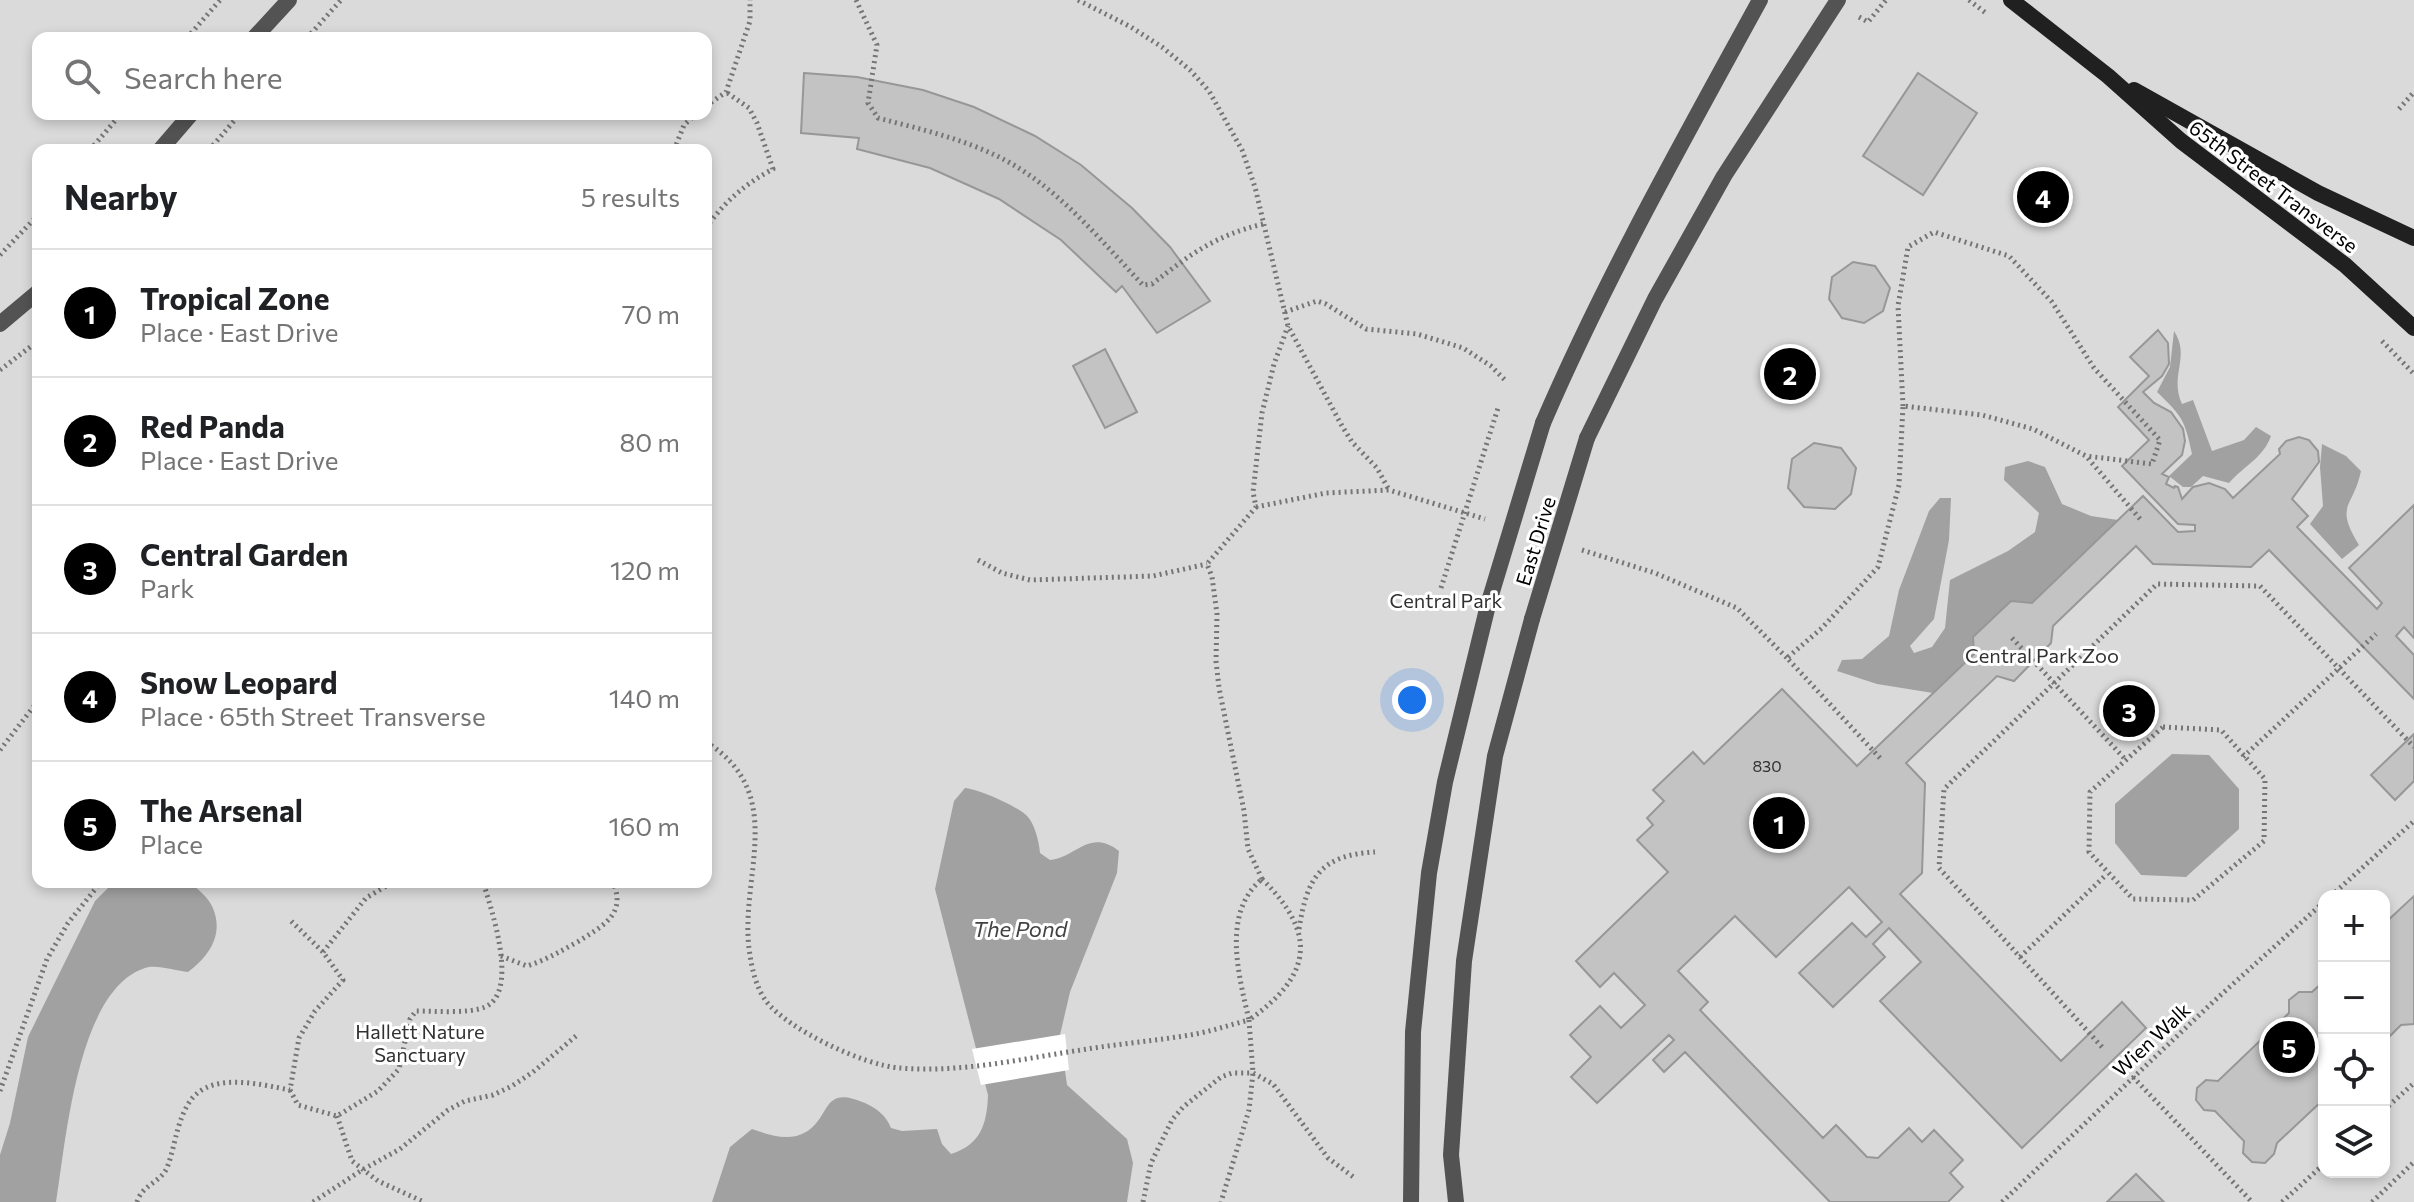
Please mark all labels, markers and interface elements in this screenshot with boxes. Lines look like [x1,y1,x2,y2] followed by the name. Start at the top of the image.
[32,32,712,120] search box
[60,54,104,98] icon: search
[124,58,283,95] text: Search here
[2185,115,2363,257] street label: 65th Street Transverse
[2017,167,2069,227] pin: 4
[64,175,178,217] text: Nearby
[581,181,680,212] text: 5 results
[140,279,329,316] text: Tropical Zone
[84,298,96,329] text: 1
[622,298,680,329] text: 70 m
[140,316,338,347] text: Place · East Drive
[1764,344,1816,404] pin: 2
[140,407,285,444] text: Red Panda
[83,426,97,457] text: 2
[620,426,680,457] text: 80 m
[140,444,338,475] text: Place · East Drive
[1510,494,1560,588] street label: East Drive
[140,535,348,572] text: Central Garden
[82,554,98,585] text: 3
[610,554,680,585] text: 120 m
[140,572,194,603] text: Park
[1390,588,1503,612] park label: Central Park
[1965,643,2119,667] park label: Central Park Zoo
[140,663,338,700] text: Snow Leopard
[1392,680,1432,720] your location
[2103,681,2155,741] pin: 3
[82,682,98,713] text: 4
[609,682,680,713] text: 140 m
[140,700,486,731] text: Place · 65th Street Transverse
[1752,756,1782,775] house number: 830
[140,791,303,828] text: The Arsenal
[1753,793,1805,853] pin: 1
[82,810,98,841] text: 5
[608,810,680,841] text: 160 m
[140,828,203,859] text: Place
[2318,890,2390,1178] map controls
[2318,890,2390,962] button: +
[973,915,1068,942] water label: The Pond
[2318,962,2390,1034] button: −
[2107,997,2195,1081] street label: Wien Walk
[2263,1017,2315,1077] pin: 5
[355,1019,485,1066] park label: Hallett Nature Sanctuary
[2318,1034,2390,1106] button: locate
[2318,1106,2390,1178] button: layers

